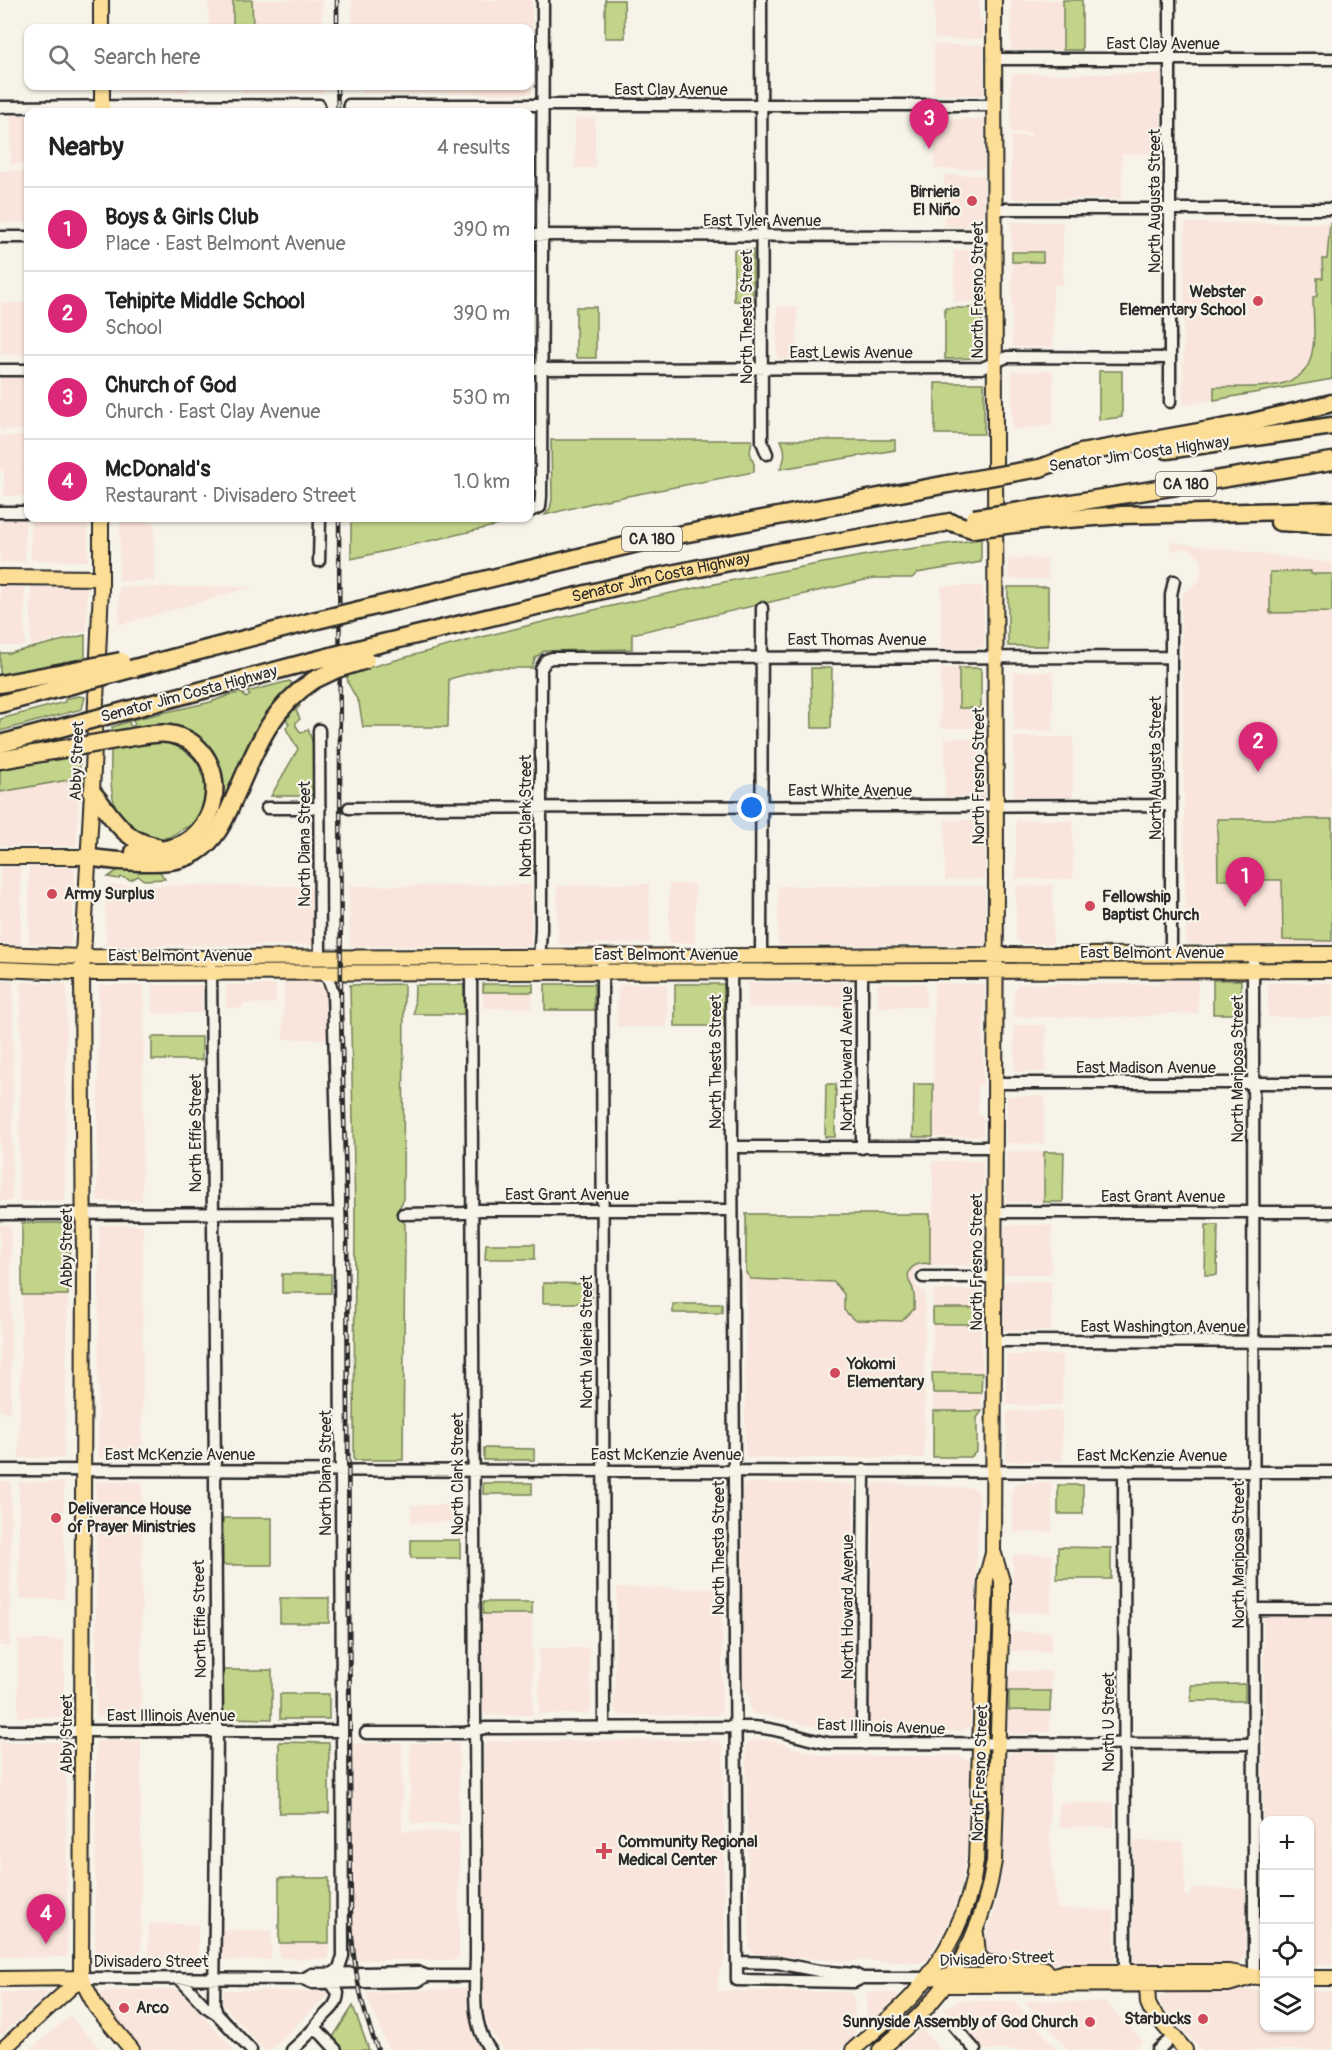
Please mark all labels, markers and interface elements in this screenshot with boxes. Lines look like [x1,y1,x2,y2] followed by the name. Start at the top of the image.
[24,24,534,90] search box
[1106,34,1220,54] street label: East Clay Avenue
[45,41,78,74] icon: search
[93,43,200,71] text: Search here
[614,80,728,100] street label: East Clay Avenue
[910,100,948,149] pin: 3
[1145,128,1165,273] street label: North Augusta Street
[48,131,124,163] text: Nearby
[437,135,510,160] text: 4 results
[910,182,961,220] place label: Birrieria El Niño
[965,194,979,208] marker: Birrieria El Niño
[105,203,259,231] text: Boys & Girls Club
[703,211,821,231] street label: East Tyler Avenue
[64,217,71,242] text: 1
[453,217,510,242] text: 390 m
[968,221,988,359] street label: North Fresno Street
[105,231,346,256] text: Place · East Belmont Avenue
[737,249,757,384] street label: North Thesta Street
[1120,282,1246,320] place label: Webster Elementary School
[105,287,305,315] text: Tehipite Middle School
[1251,294,1265,308] marker: Webster Elementary School
[62,301,73,326] text: 2
[453,301,510,326] text: 390 m
[105,315,162,340] text: School
[789,343,913,363] street label: East Lewis Avenue
[105,371,237,399] text: Church of God
[62,385,73,410] text: 3
[452,385,510,410] text: 530 m
[105,399,320,424] text: Church · East Clay Avenue
[1048,431,1231,477] street label: Senator Jim Costa Highway
[105,455,210,483] text: McDonald's
[62,469,73,494] text: 4
[454,469,510,494] text: 1.0 km
[1156,472,1216,496] road number: CA 180
[105,483,356,508] text: Restaurant · Divisadero Street
[622,527,682,551] road number: CA 180
[570,548,752,607] street label: Senator Jim Costa Highway
[788,630,926,650] street label: East Thomas Avenue
[99,661,279,727] street label: Senator Jim Costa Highway
[1146,695,1166,840] street label: North Augusta Street
[969,707,989,845] street label: North Fresno Street
[66,720,88,801] street label: Abby Street
[1238,722,1278,772] pin: 2
[516,754,536,877] street label: North Clark Street
[295,781,315,907] street label: North Diana Street
[788,781,912,801] street label: East White Avenue
[737,793,766,822] your location
[1226,858,1264,907] pin: 1
[64,884,155,904] place label: Army Surplus
[45,887,59,901] marker: Army Surplus
[1102,887,1200,925] place label: Fellowship Baptist Church
[1083,899,1097,913] marker: Fellowship Baptist Church
[1080,943,1224,963] street label: East Belmont Avenue
[594,945,738,965] street label: East Belmont Avenue
[108,946,252,966] street label: East Belmont Avenue
[837,986,857,1132] street label: North Howard Avenue
[706,994,726,1129] street label: North Thesta Street
[1228,995,1248,1143] street label: North Mariposa Street
[1076,1058,1216,1078] street label: East Madison Avenue
[186,1073,206,1192] street label: North Effie Street
[505,1185,629,1205] street label: East Grant Avenue
[1101,1187,1225,1207] street label: East Grant Avenue
[967,1193,987,1331] street label: North Fresno Street
[57,1208,77,1288] street label: Abby Street
[577,1274,597,1409] street label: North Valeria Street
[1080,1317,1246,1337] street label: East Washington Avenue
[846,1354,924,1392] place label: Yokomi Elementary
[828,1366,842,1380] marker: Yokomi Elementary
[316,1410,336,1536] street label: North Diana Street
[448,1412,468,1535] street label: North Clark Street
[105,1445,255,1465] street label: East McKenzie Avenue
[591,1445,741,1465] street label: East McKenzie Avenue
[1077,1446,1227,1466] street label: East McKenzie Avenue
[709,1480,729,1615] street label: North Thesta Street
[1229,1481,1249,1629] street label: North Mariposa Street
[67,1499,196,1537] place label: Deliverance House of Prayer Ministries
[49,1511,63,1525] marker: Deliverance House of Prayer Ministries
[838,1534,858,1680] street label: North Howard Avenue
[189,1559,211,1679] street label: North Effie Street
[1099,1671,1119,1772] street label: North U Street
[57,1694,77,1774] street label: Abby Street
[968,1703,992,1842] street label: North Fresno Street
[107,1706,235,1726] street label: East Illinois Avenue
[817,1715,946,1739] street label: East Illinois Avenue
[1260,1816,1314,2032] map controls
[1260,1816,1314,1870] button: +
[618,1832,758,1870] place label: Community Regional Medical Center
[595,1842,613,1860] marker: Community Regional Medical Center
[1260,1870,1314,1924] button: −
[26,1894,66,1944] pin: 4
[1260,1924,1314,1978] button: locate
[939,1947,1055,1971] street label: Divisadero Street
[94,1952,209,1972] street label: Divisadero Street
[1260,1978,1314,2032] button: layers
[136,1998,169,2018] place label: Arco
[117,2001,131,2015] marker: Arco
[1124,2009,1192,2029] place label: Starbucks
[842,2012,1078,2032] place label: Sunnyside Assembly of God Church
[1196,2012,1210,2026] marker: Starbucks
[1083,2015,1097,2029] marker: Sunnyside Assembly of God Church

